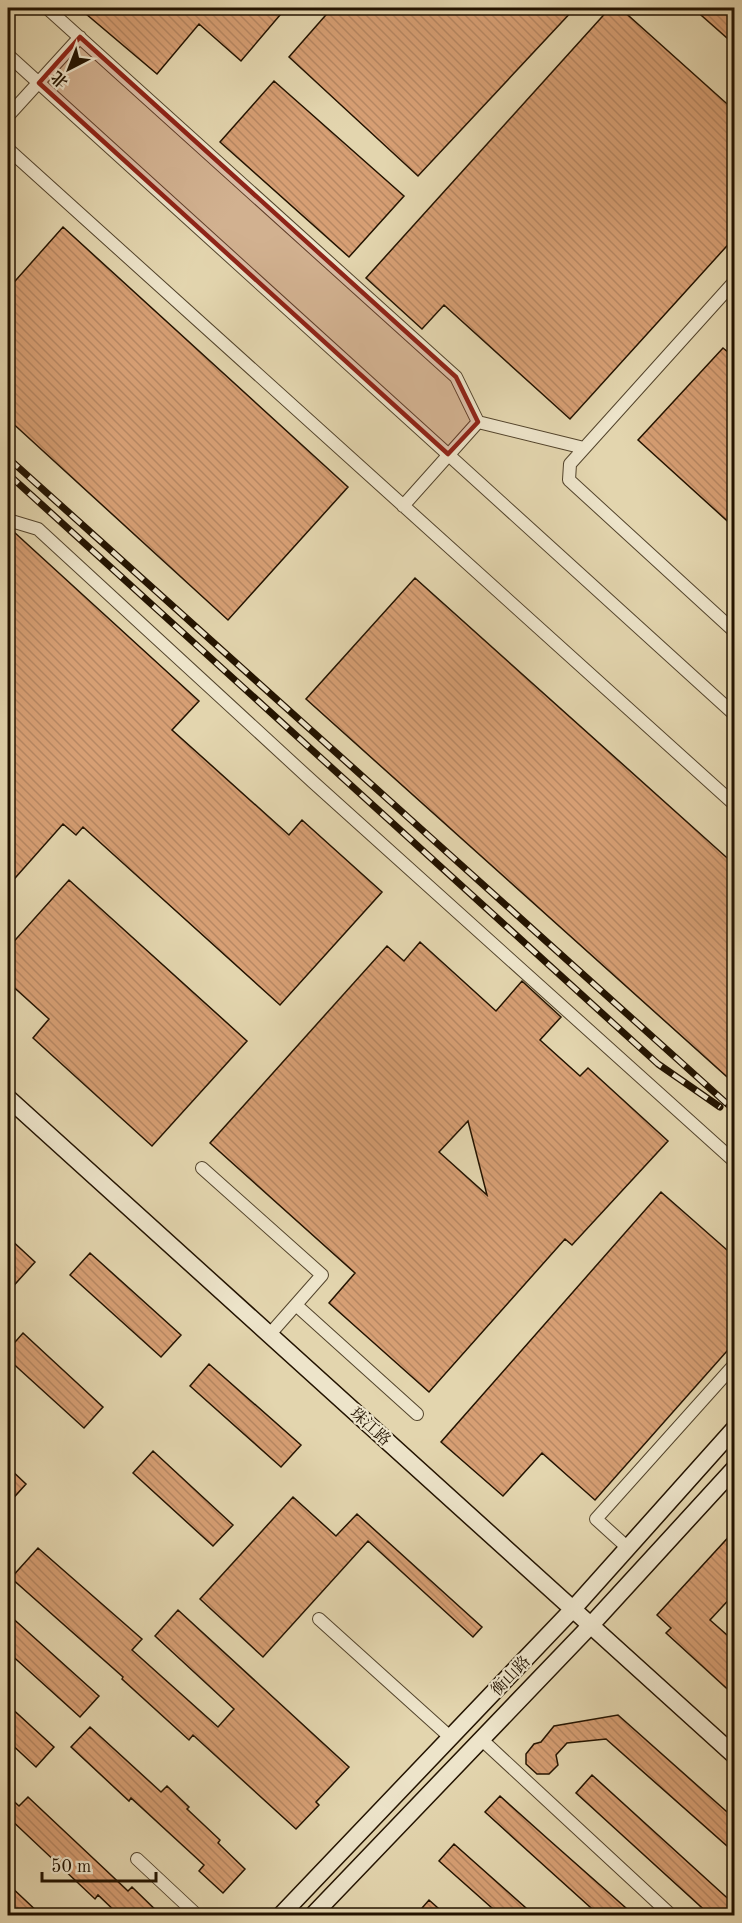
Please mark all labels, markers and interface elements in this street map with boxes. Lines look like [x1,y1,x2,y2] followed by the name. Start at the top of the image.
[39,39,99,99] north arrow
[48,67,72,91] text: 北
[346,1404,394,1449] street label: 珠江路
[488,1652,534,1699] street label: 衡山路
[42,1845,156,1883] scale bar
[51,1858,91,1876] text: 50 m

